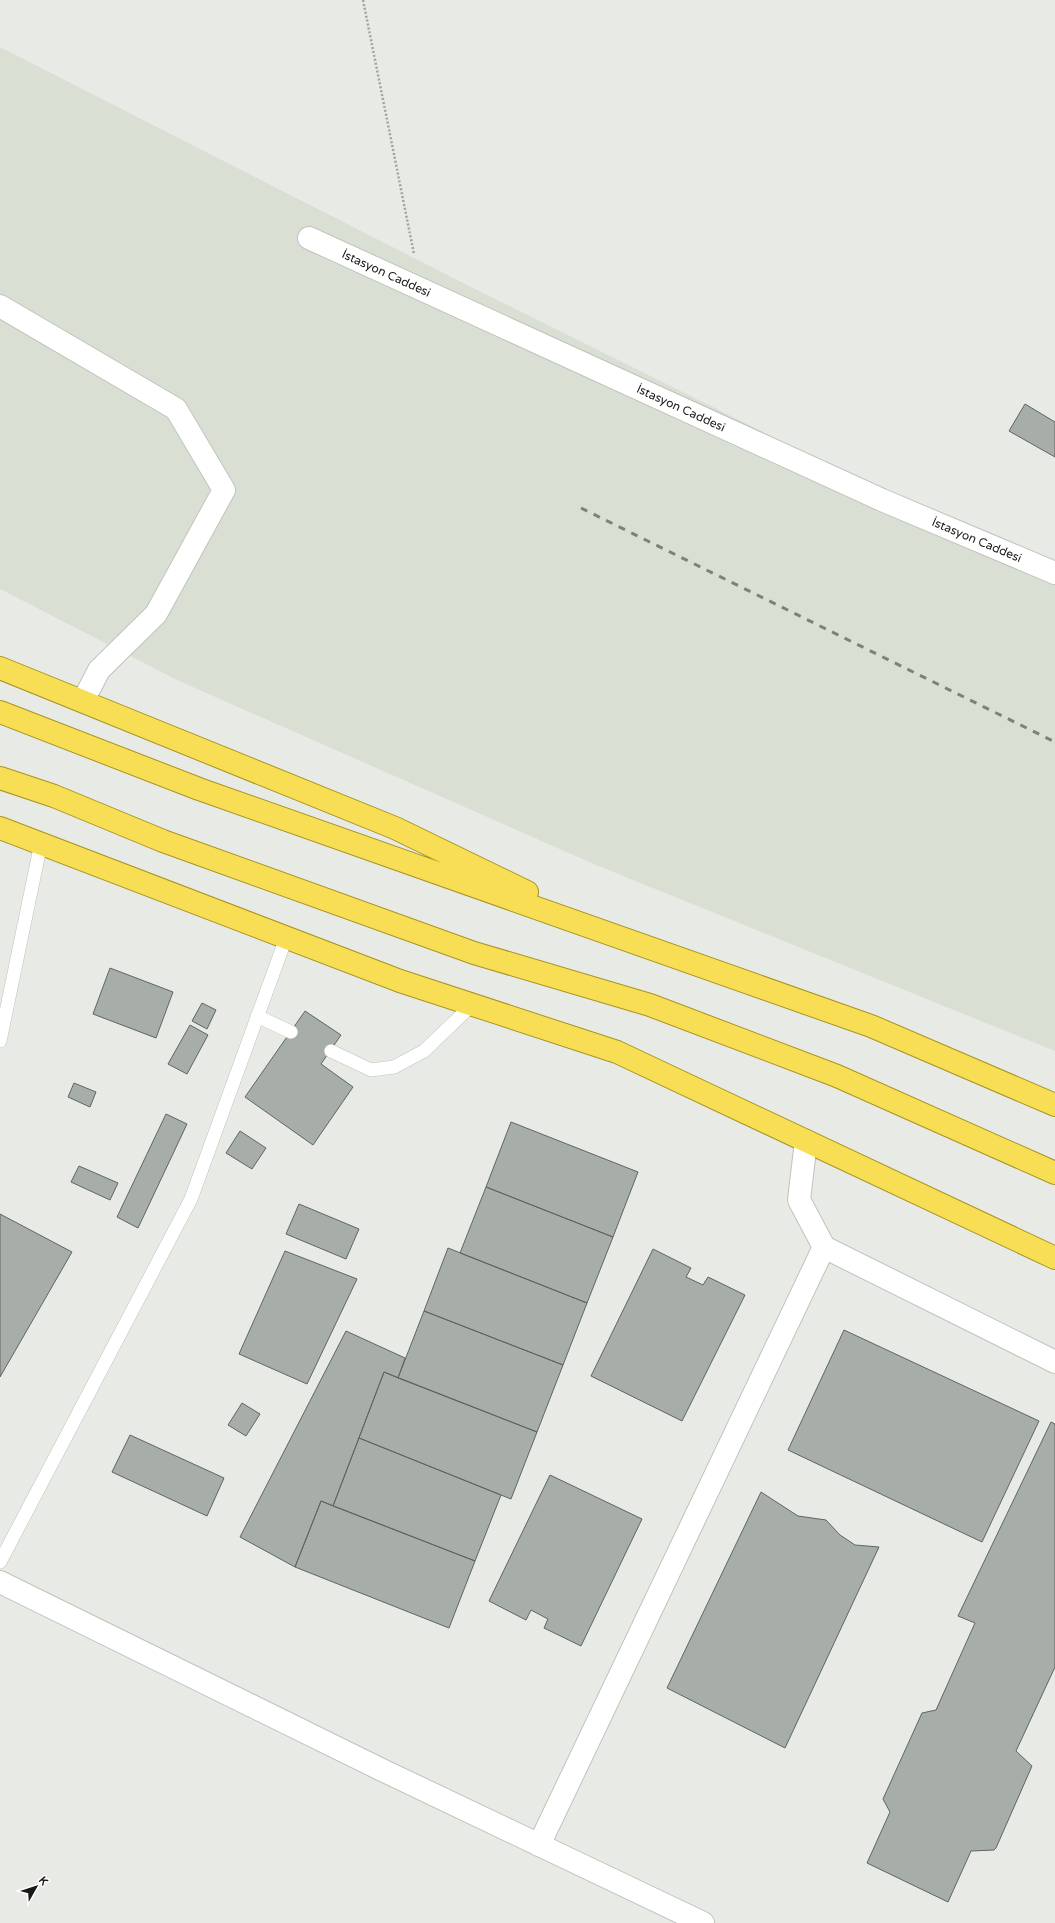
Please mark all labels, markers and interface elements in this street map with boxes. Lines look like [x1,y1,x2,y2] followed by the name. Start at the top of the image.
[340,247,433,300] street label: İstasyon Caddesi
[634,382,728,434] street label: İstasyon Caddesi
[930,515,1024,565] street label: İstasyon Caddesi
[16,1867,56,1907] north arrow
[36,1874,51,1888] text: K

